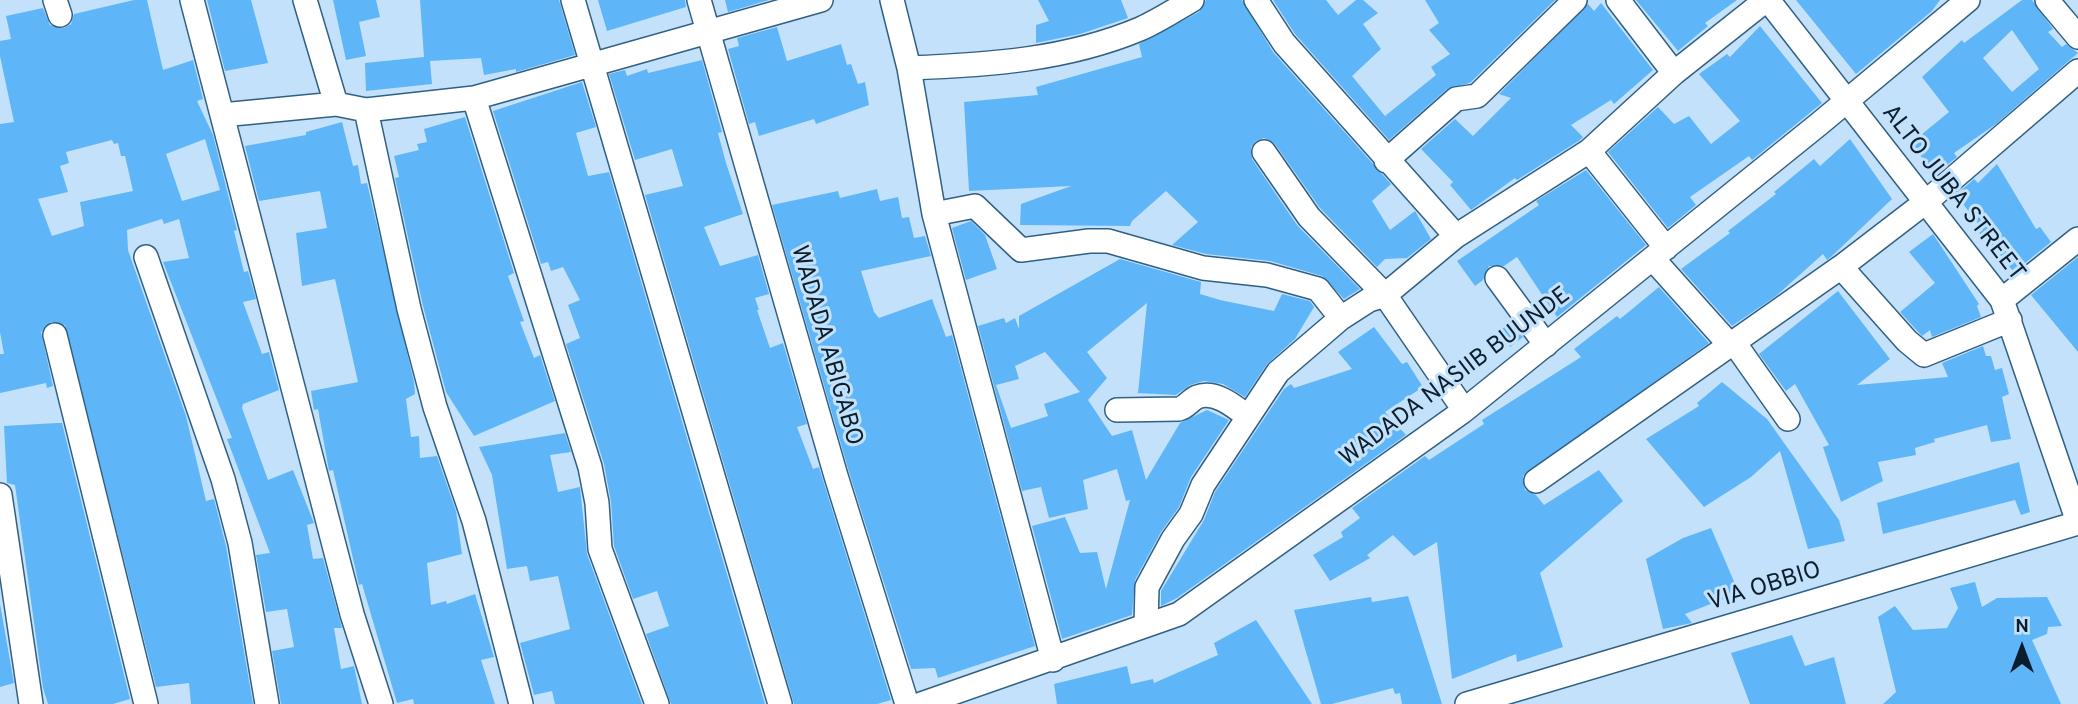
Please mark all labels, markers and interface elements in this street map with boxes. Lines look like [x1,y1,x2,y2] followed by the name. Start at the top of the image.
[1874,100,2030,288] street label: ALTO JUBA STREET
[783,243,867,449] street label: WADADA ABIGABO
[1335,282,1577,474] street label: WADADA NASIIB BUUNDE
[1705,557,1825,619] street label: VIA OBBIO
[1987,613,2057,683] north arrow
[2015,615,2029,639] text: N

